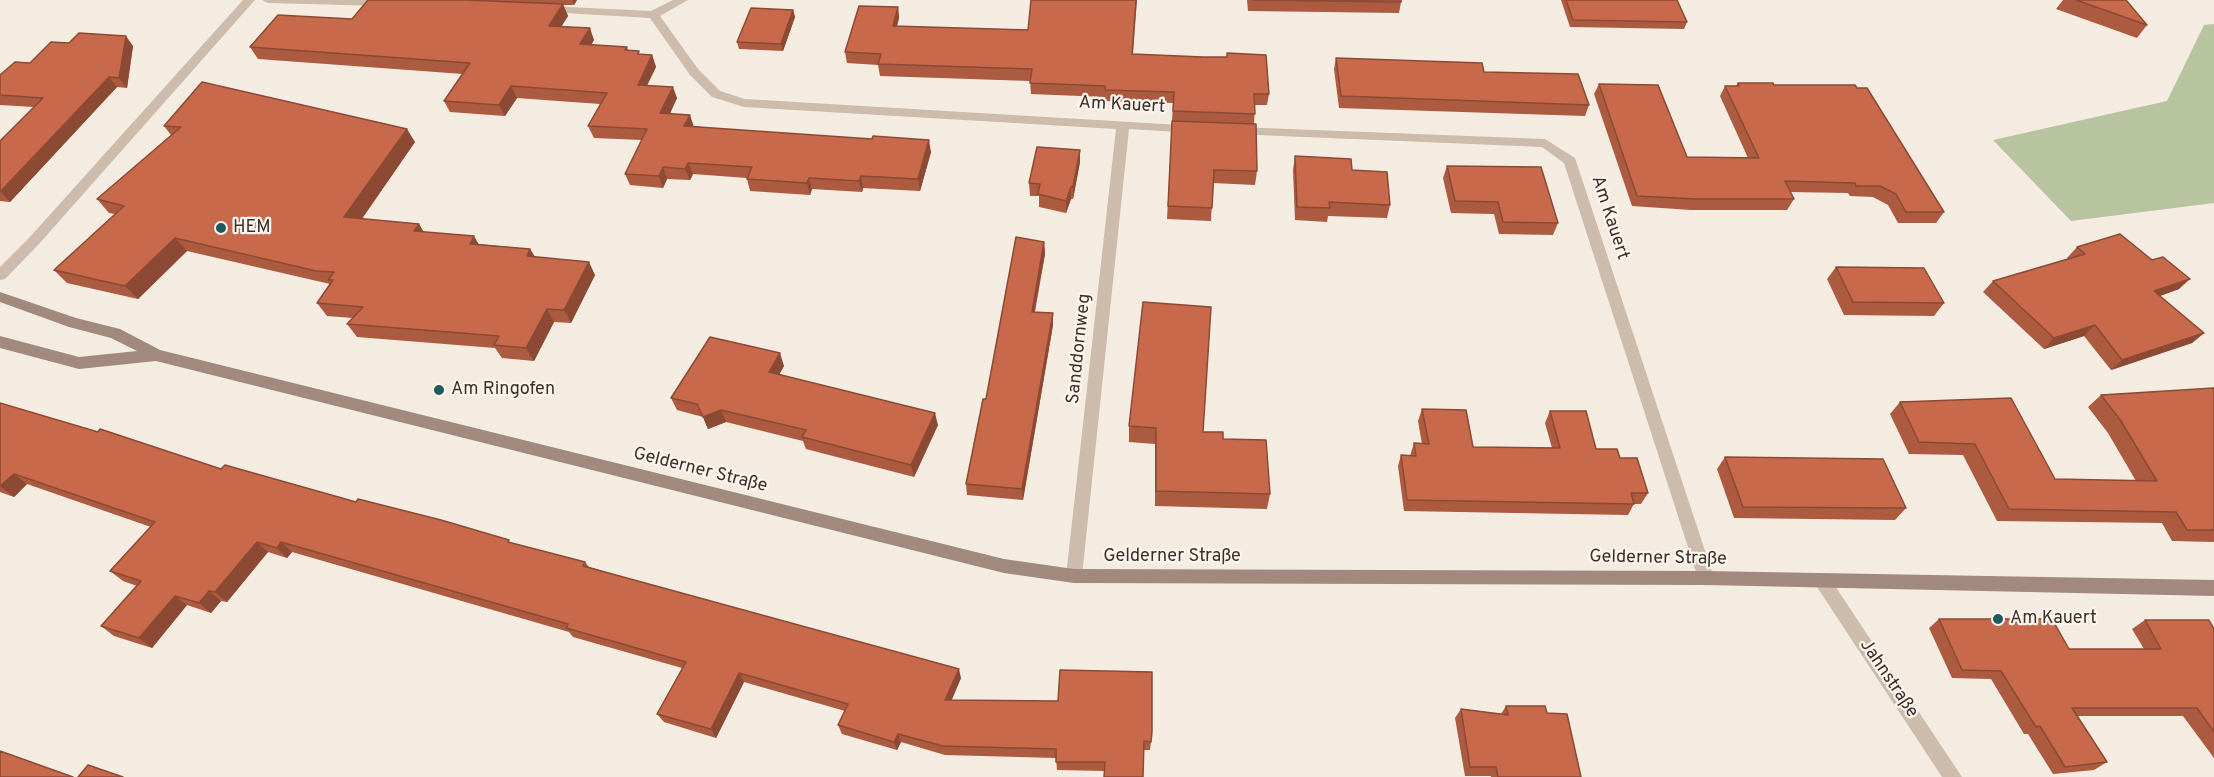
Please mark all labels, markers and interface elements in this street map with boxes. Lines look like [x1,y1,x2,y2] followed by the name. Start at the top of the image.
[1078,93,1166,119] street label: Am Kauert
[1585,173,1633,263] street label: Am Kauert
[233,217,271,239] place label: HEM
[214,221,228,235] marker: HEM
[1063,293,1097,405] street label: Sanddornweg
[451,379,555,401] place label: Am Ringofen
[432,383,446,397] marker: Am Ringofen
[631,444,769,498] street label: Gelderner Straße
[1103,546,1241,568] street label: Gelderner Straße
[1589,547,1727,571] street label: Gelderner Straße
[2010,608,2097,630] place label: Am Kauert
[1991,612,2005,626] marker: Am Kauert
[1854,636,1922,722] street label: Jahnstraße

